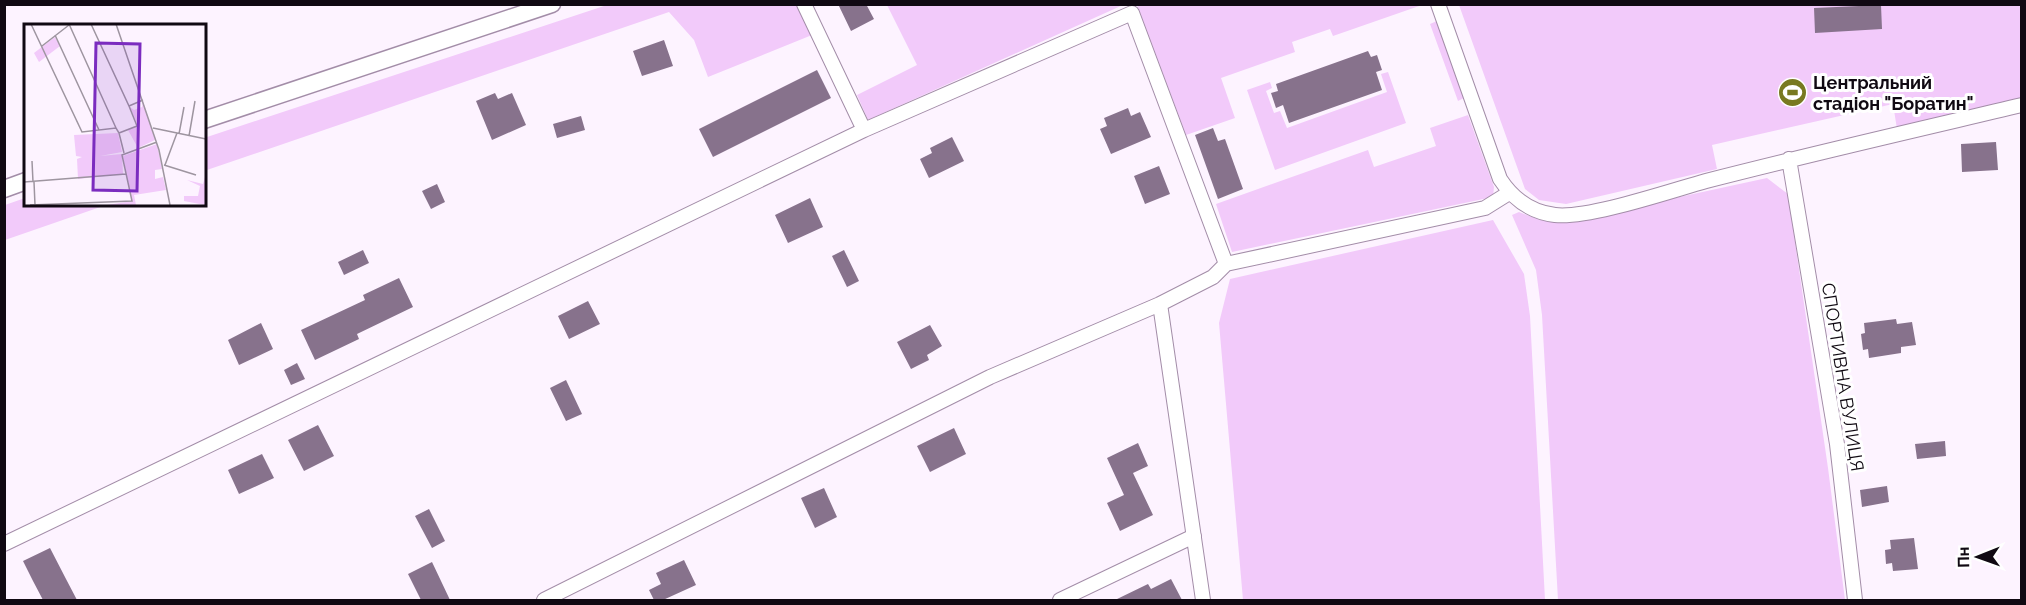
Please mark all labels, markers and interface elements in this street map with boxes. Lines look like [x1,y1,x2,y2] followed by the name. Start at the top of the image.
[24,24,206,206] inset map
[1813,72,1974,114] place label: Центральний стадіон "Боратин"
[1776,76,1808,108] sports icon: Центральний стадіон "Боратин"
[1818,281,1868,473] street label: СПОРТИВНА ВУЛИЦЯ
[1948,527,2008,587] north arrow
[1954,546,1973,568] text: Пн

